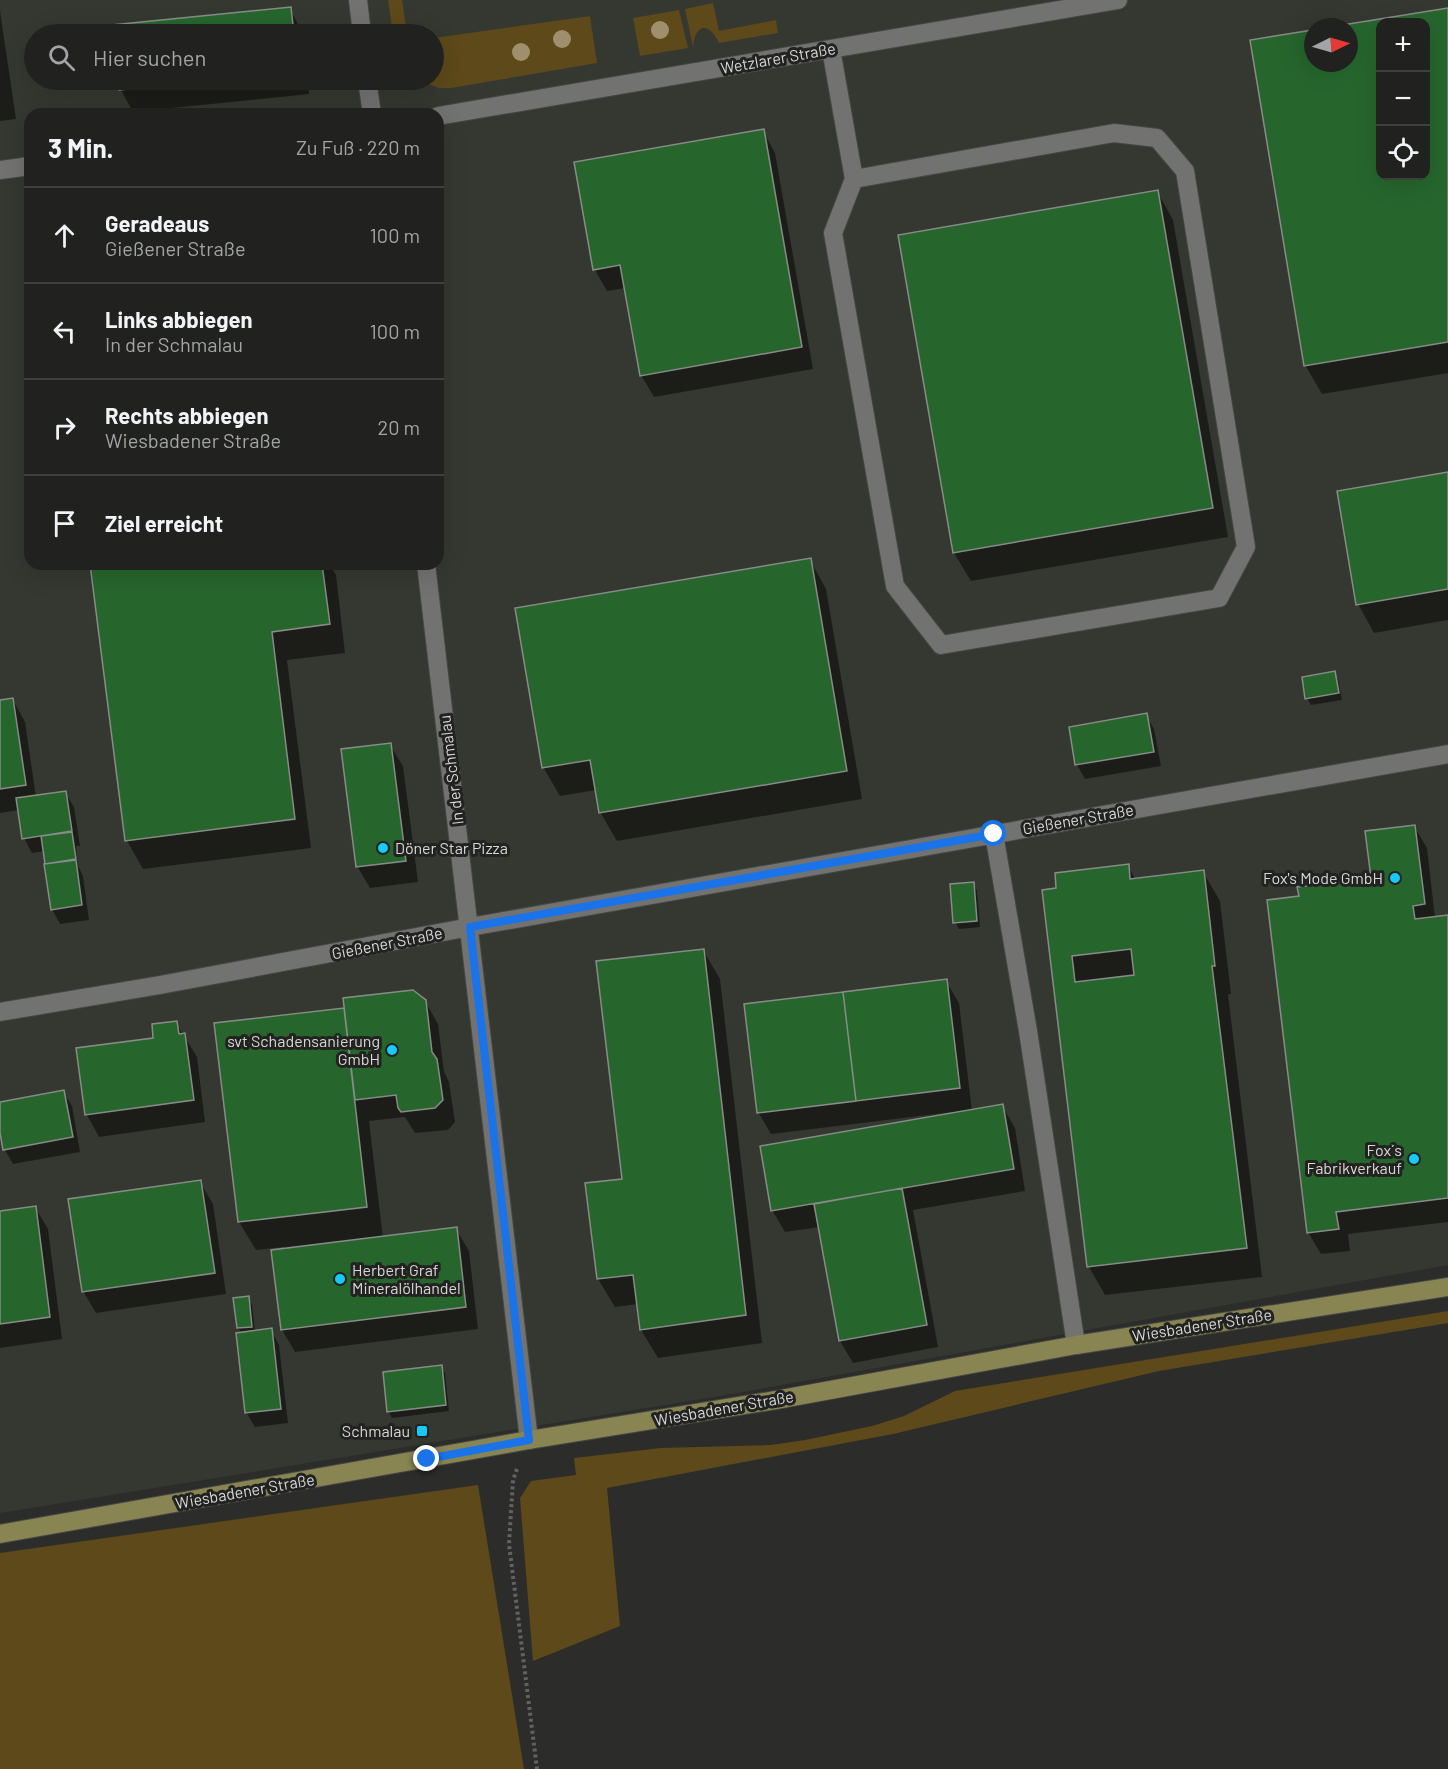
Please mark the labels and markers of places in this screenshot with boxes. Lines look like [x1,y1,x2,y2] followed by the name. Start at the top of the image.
[395,838,508,857] place label: Döner Star Pizza
[376,841,390,855] marker: Döner Star Pizza
[1263,868,1383,887] place label: Fox's Mode GmbH
[1388,871,1402,885] marker: Fox's Mode GmbH
[227,1031,380,1068] place label: svt Schadensanierung GmbH
[385,1043,399,1057] marker: svt Schadensanierung GmbH
[1307,1140,1402,1177] place label: Fox´s Fabrikverkauf
[1407,1152,1421,1166] marker: Fox´s Fabrikverkauf
[352,1260,461,1297] place label: Herbert Graf Mineralölhandel
[333,1272,347,1286] marker: Herbert Graf Mineralölhandel
[342,1421,410,1440] place label: Schmalau
[415,1424,429,1438] marker: Schmalau

